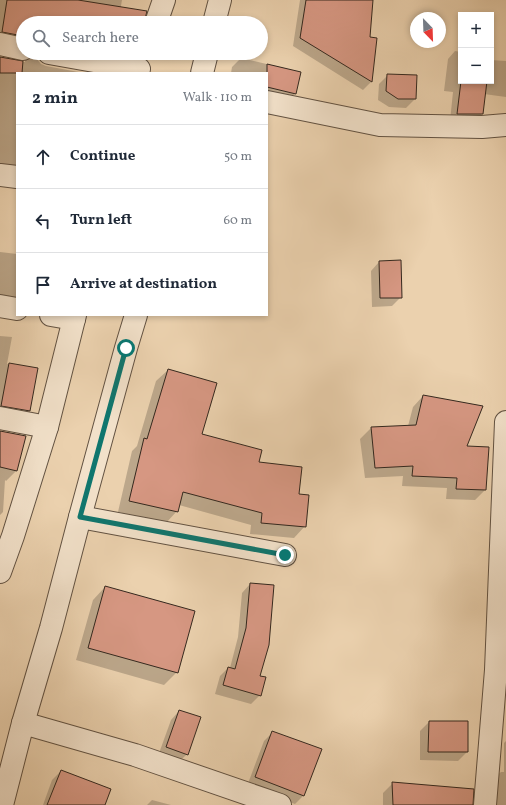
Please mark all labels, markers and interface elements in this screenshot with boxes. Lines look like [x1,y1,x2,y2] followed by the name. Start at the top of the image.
[410,12,446,48] north arrow
[458,12,494,84] map controls
[458,12,494,48] button: +
[16,16,268,60] search box
[30,27,52,49] icon: search
[62,28,139,49] text: Search here
[458,48,494,84] button: −
[32,87,78,110] text: 2 min
[183,89,252,107] text: Walk · 110 m
[32,146,54,168] icon: ahead
[70,146,135,167] text: Continue
[224,148,252,166] text: 50 m
[32,210,54,232] icon: left
[70,210,132,231] text: Turn left
[224,212,252,230] text: 60 m
[32,274,54,296] icon: arrive
[70,274,217,295] text: Arrive at destination
[117,339,135,357] route start
[276,546,294,564] route end

